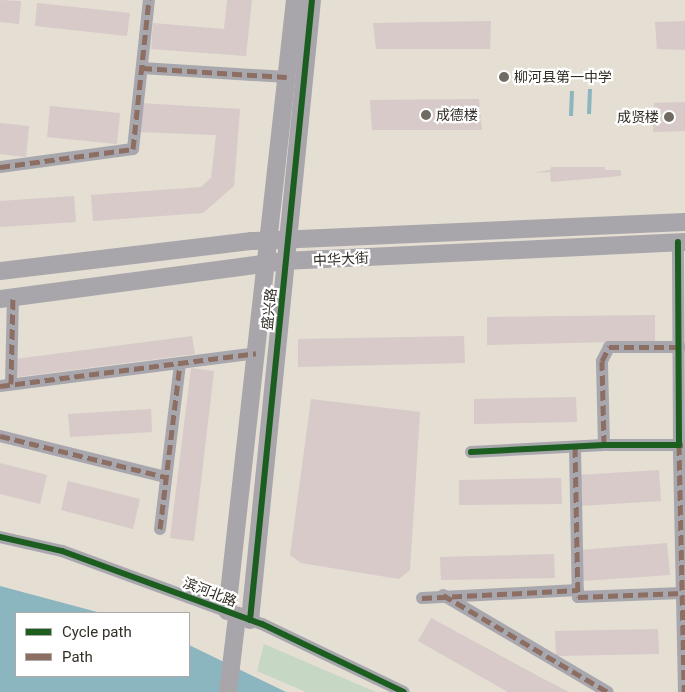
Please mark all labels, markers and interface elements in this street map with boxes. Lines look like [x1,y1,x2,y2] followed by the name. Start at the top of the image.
[514,69,612,85] place label: 柳河县第一中学
[498,71,510,83] marker: 柳河县第一中学
[436,107,478,123] place label: 成德楼
[420,109,432,121] marker: 成德楼
[617,109,659,125] place label: 成贤楼
[663,111,675,123] marker: 成贤楼
[313,249,369,269] street label: 中华大街
[258,287,280,331] street label: 盛兴路
[181,574,239,610] street label: 滨河北路
[15,612,190,677] legend
[62,623,132,641] text: Cycle path
[62,648,93,666] text: Path

